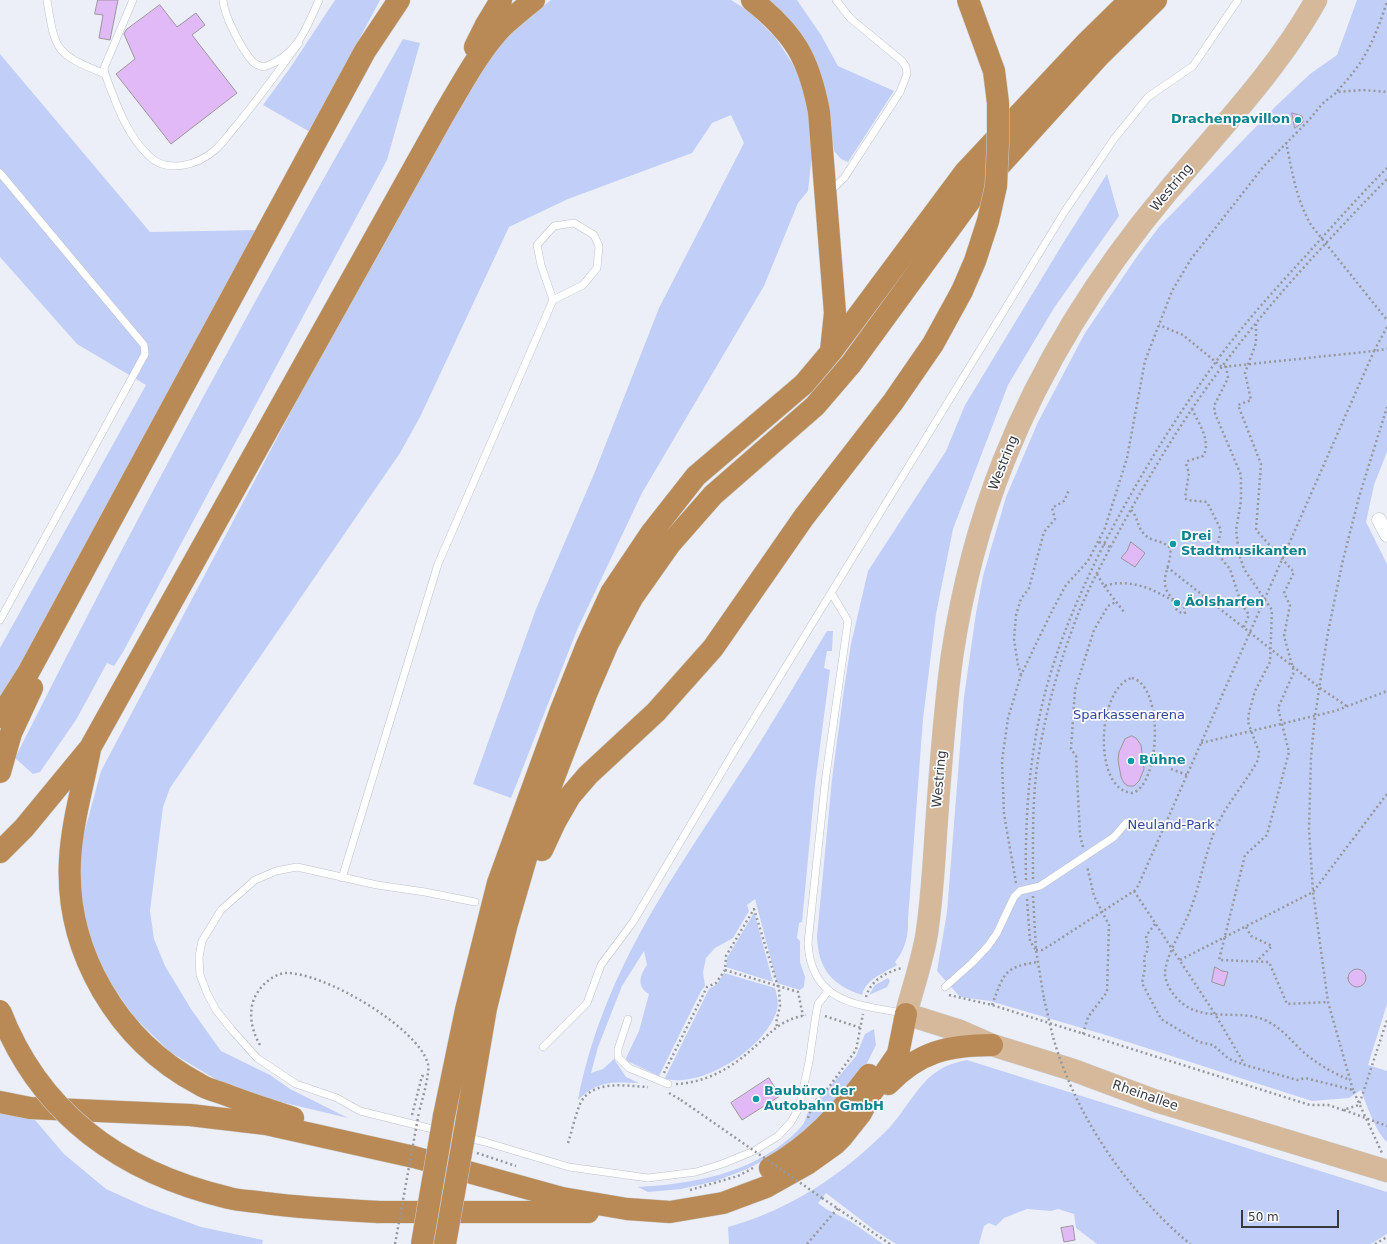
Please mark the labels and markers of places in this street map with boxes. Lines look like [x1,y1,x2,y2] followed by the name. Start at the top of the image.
[1171,112,1290,128] place label: Drachenpavillon
[1293,115,1303,125] marker: Drachenpavillon
[1181,529,1307,560] place label: Drei Stadtmusikanten
[1168,539,1178,549] marker: Drei Stadtmusikanten
[1185,595,1264,611] place label: Äolsharfen
[1172,598,1182,608] marker: Äolsharfen
[1139,753,1185,769] place label: Bühne
[1126,756,1136,766] marker: Bühne
[764,1084,884,1115] place label: Baubüro der Autobahn GmbH
[751,1094,761,1104] marker: Baubüro der Autobahn GmbH

